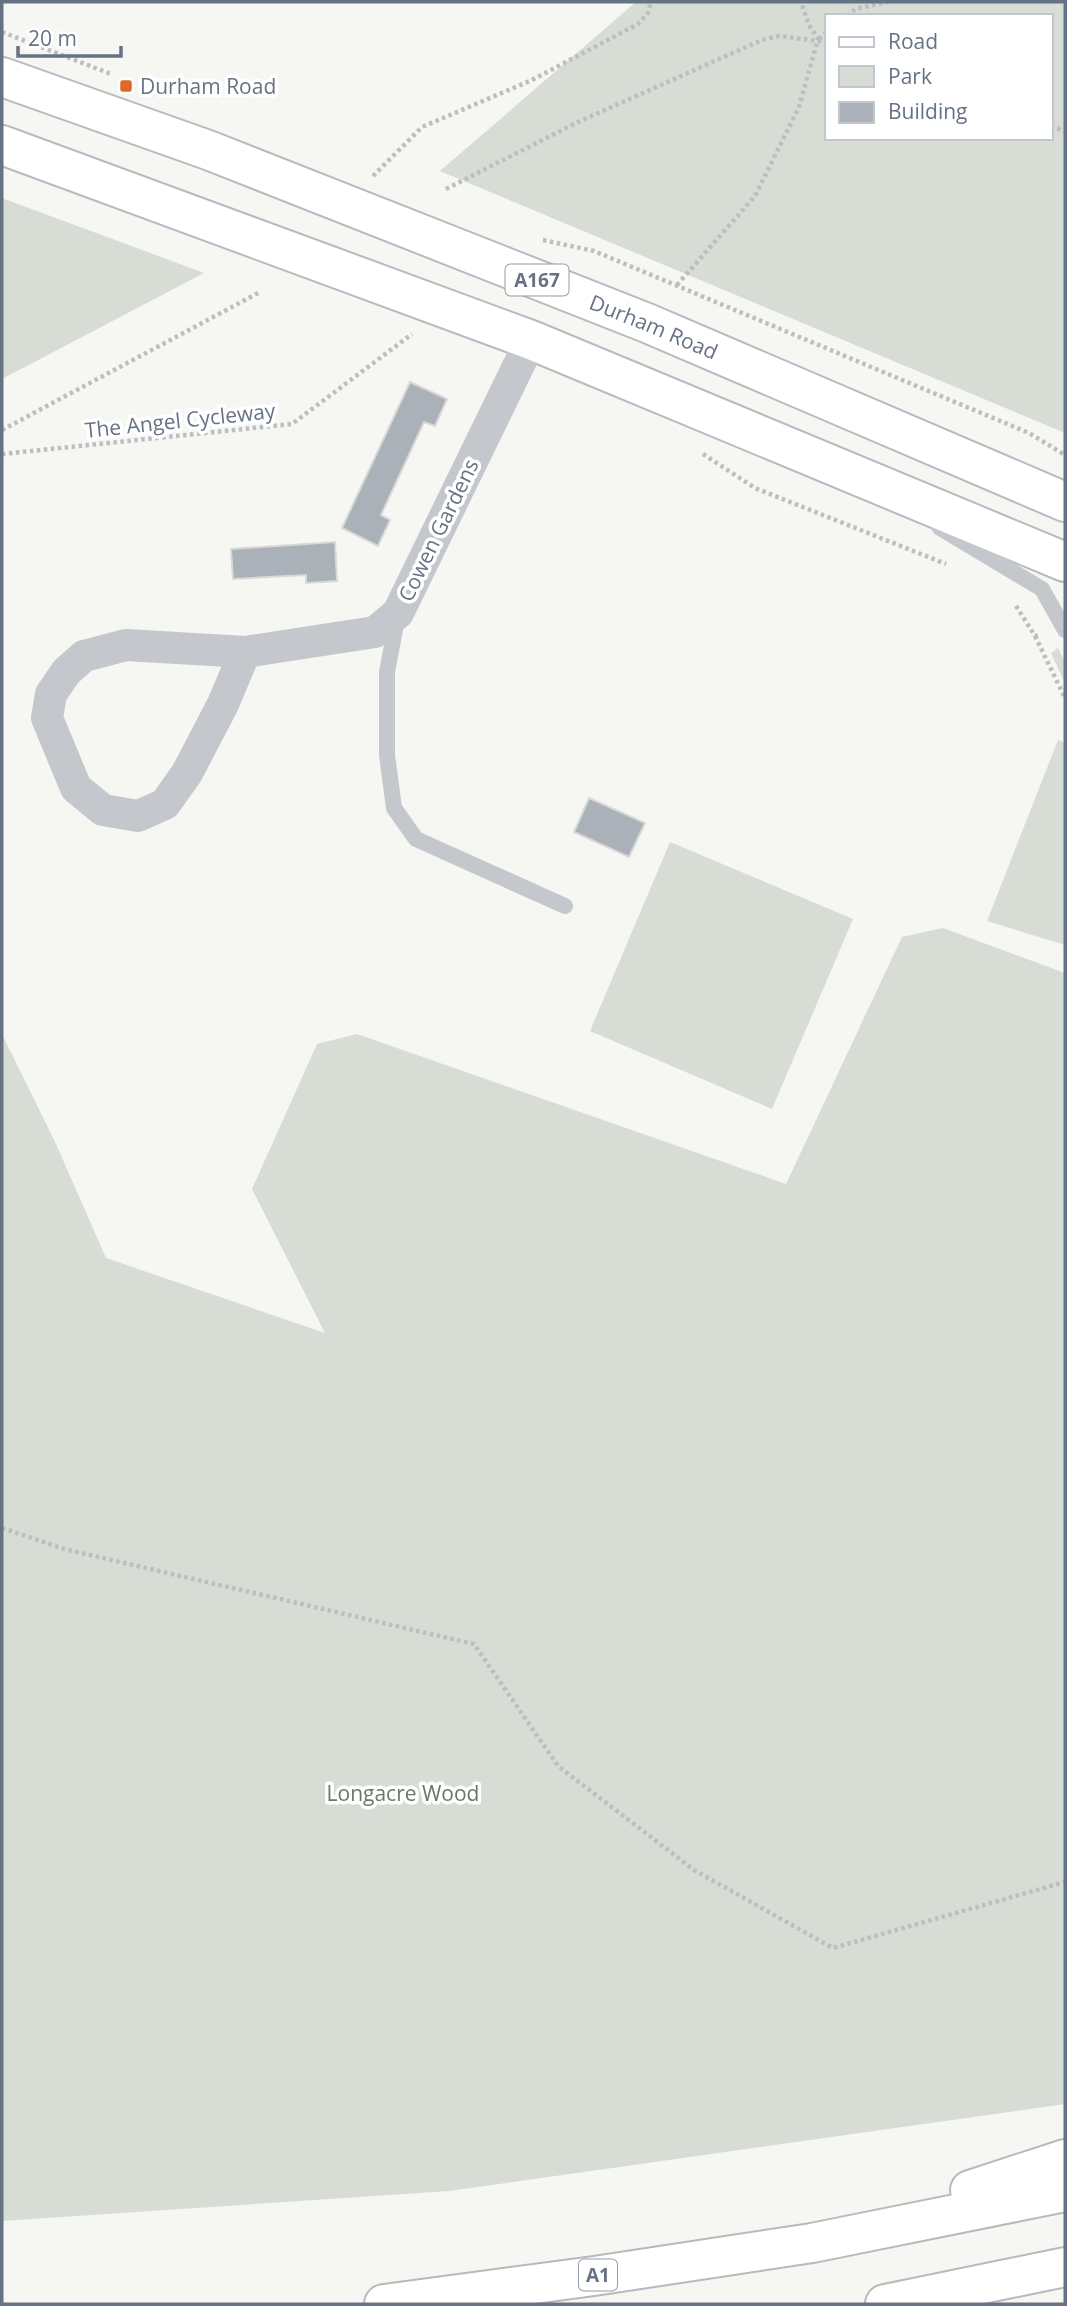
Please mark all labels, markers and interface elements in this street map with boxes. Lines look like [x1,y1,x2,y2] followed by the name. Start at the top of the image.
[18,14,121,58] scale bar
[825,14,1053,140] legend
[28,24,77,52] text: 20 m
[888,27,938,55] text: Road
[888,62,932,90] text: Park
[140,72,276,100] place label: Durham Road
[118,78,134,94] marker: Durham Road
[888,97,967,125] text: Building
[505,264,568,296] road number: A167
[585,288,722,366] street label: Durham Road
[83,396,277,444] street label: The Angel Cycleway
[391,454,485,606] street label: Cowen Gardens
[327,1779,479,1807] park label: Longacre Wood
[579,2260,617,2290] road number: A1

